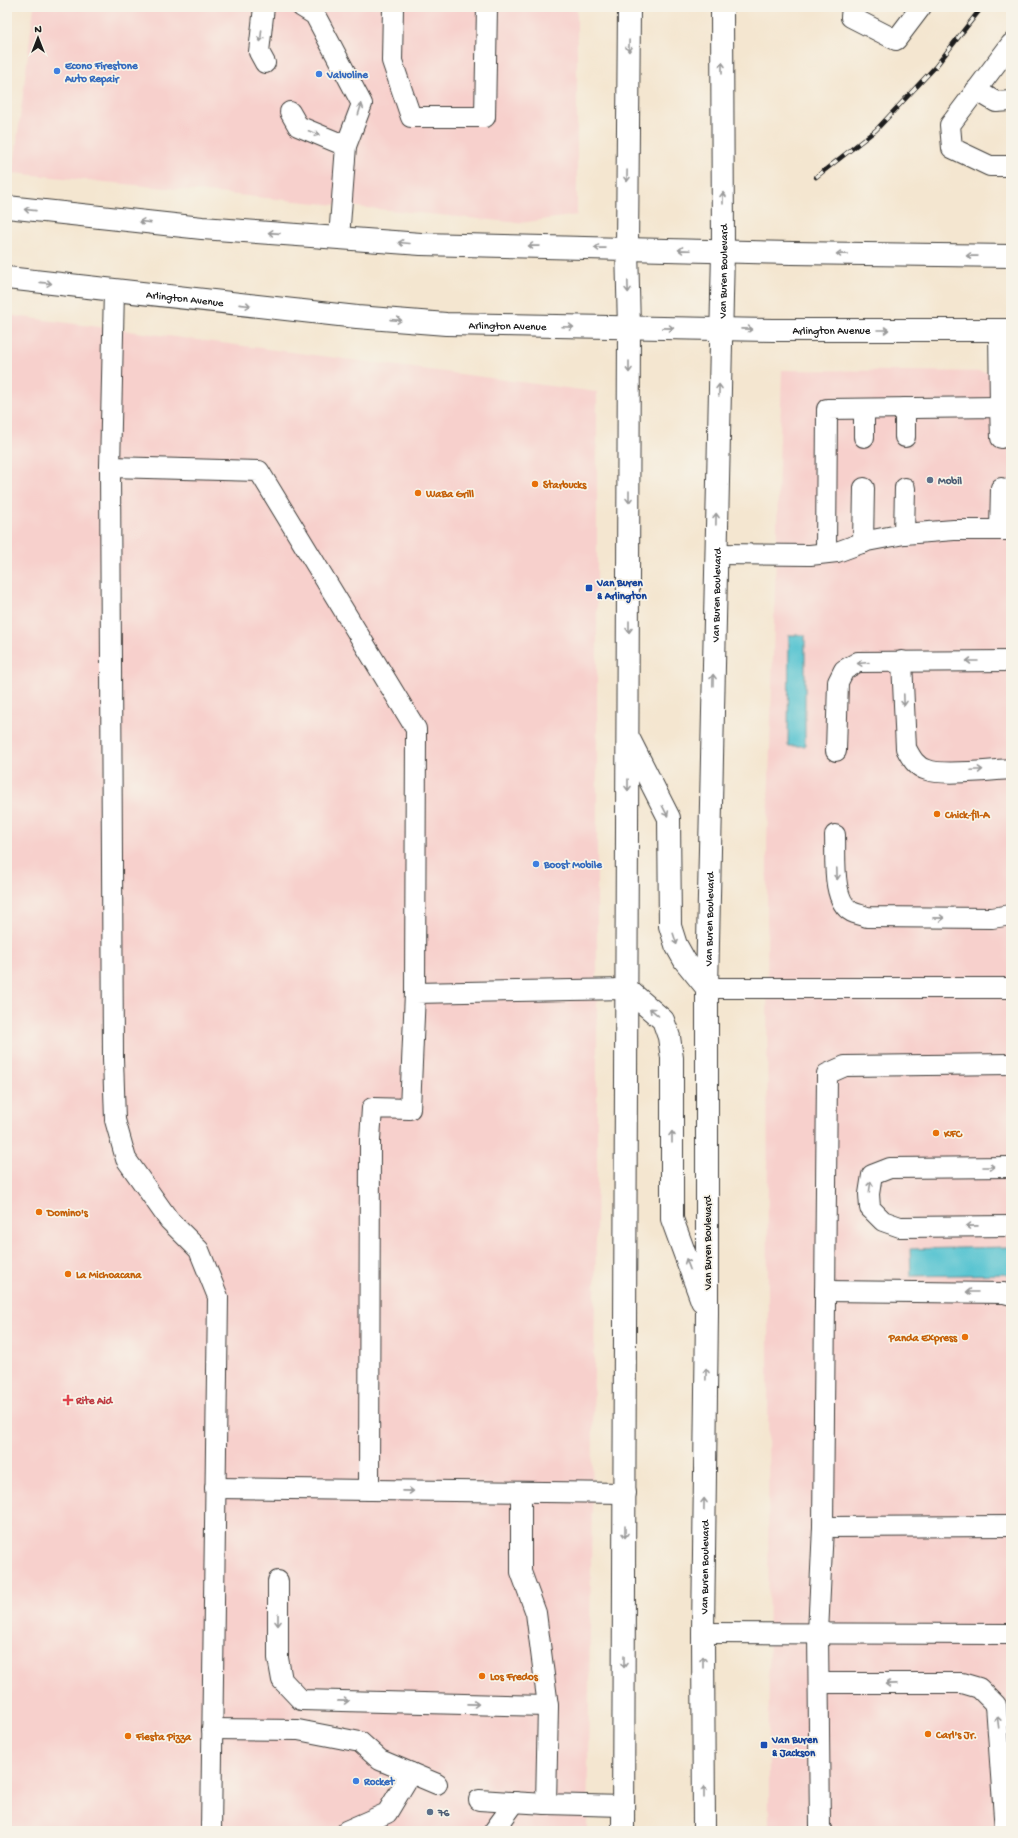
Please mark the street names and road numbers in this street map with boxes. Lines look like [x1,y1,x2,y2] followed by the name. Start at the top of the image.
[718,222,731,319] street label: Van Buren Boulevard
[145,290,224,310] street label: Arlington Avenue
[468,320,547,334] street label: Arlington Avenue
[793,326,871,338] street label: Arlington Avenue
[710,546,725,643] street label: Van Buren Boulevard
[703,870,718,967] street label: Van Buren Boulevard
[703,1194,715,1291] street label: Van Buren Boulevard
[699,1518,712,1615] street label: Van Buren Boulevard

